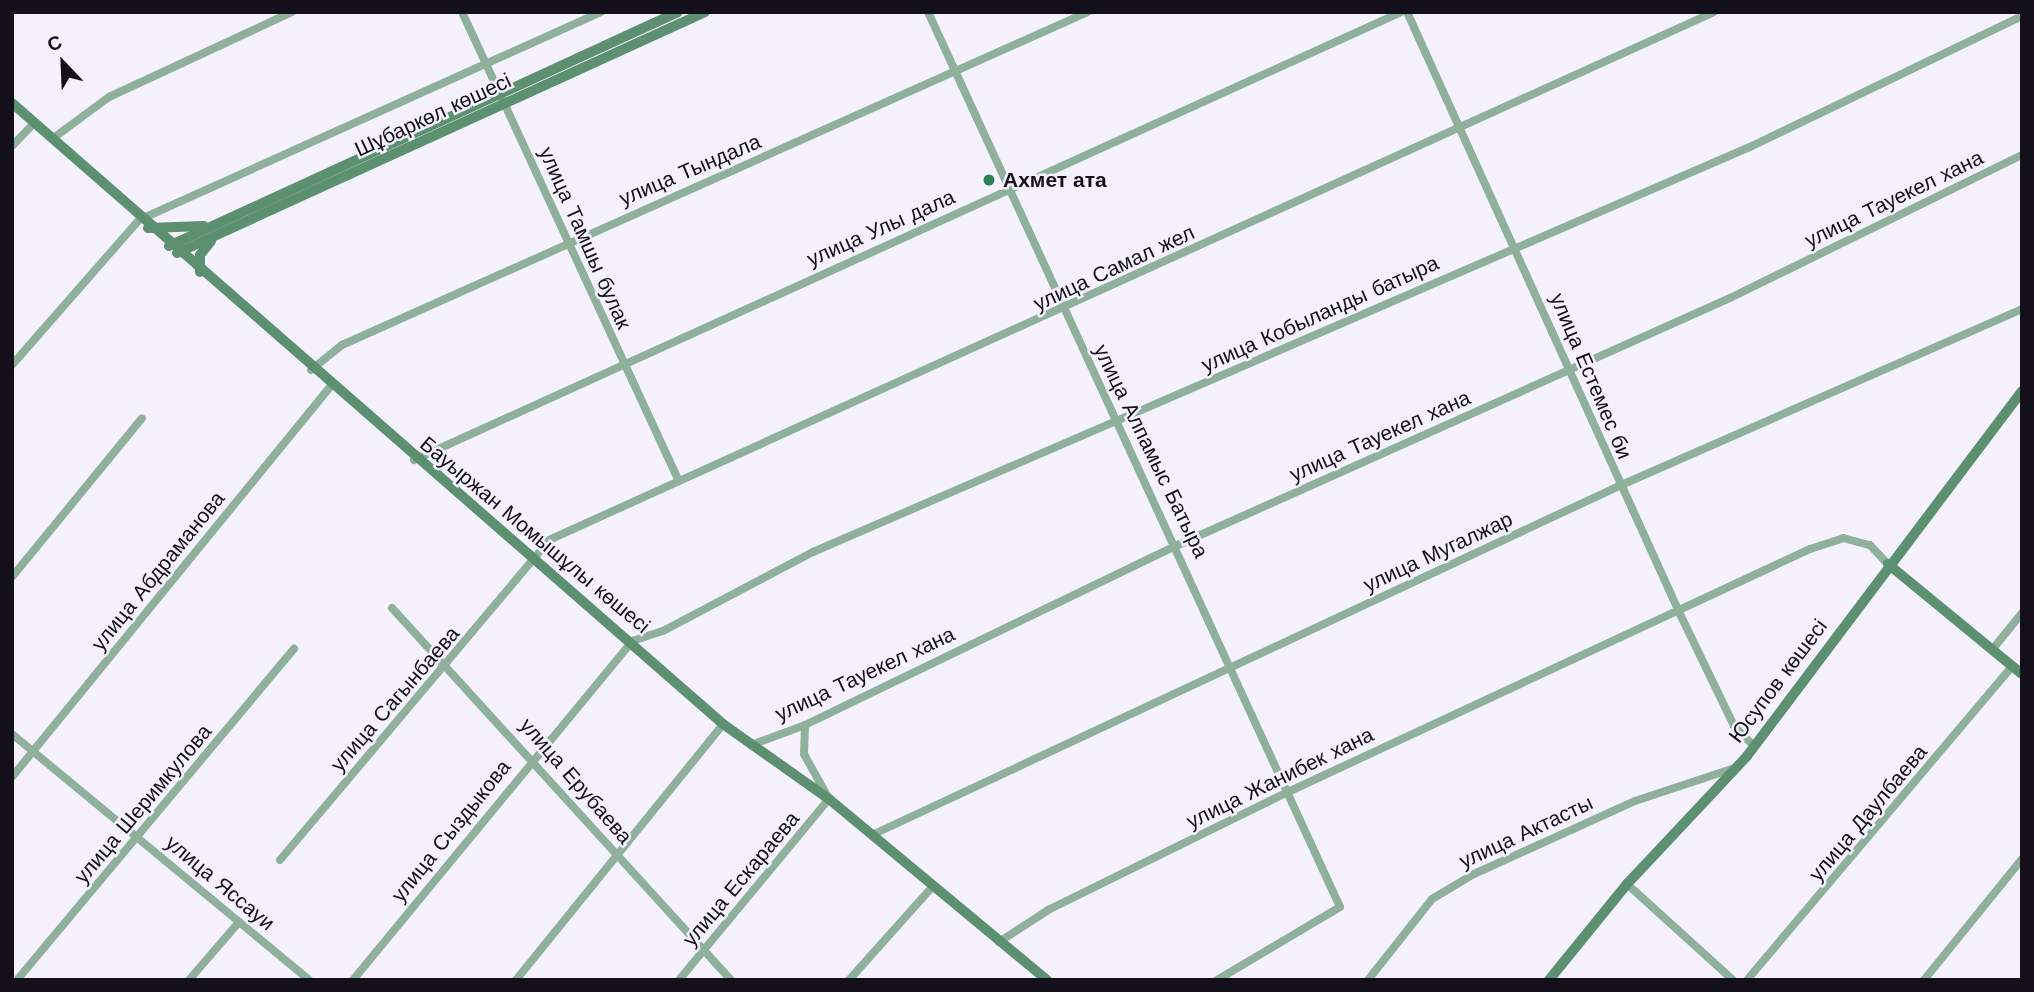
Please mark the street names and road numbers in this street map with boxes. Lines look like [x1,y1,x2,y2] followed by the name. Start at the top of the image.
[351,68,515,162] street label: Шұбаркөл көшесі
[615,129,765,211] street label: улица Тындала
[533,143,637,333] street label: улица Тамшы булак
[1801,145,1987,253] street label: улица Тауекел хана
[803,184,959,272] street label: улица Улы дала
[1029,220,1199,316] street label: улица Самал жел
[1198,250,1442,378] street label: улица Кобыланды батыра
[1545,289,1637,463] street label: улица Естемес би
[1088,340,1214,562] street label: улица Алпамыс Батыра
[1286,385,1474,487] street label: улица Тауекел хана
[415,431,655,639] street label: Бауыржан Момышұлы көшесі
[86,486,230,656] street label: улица Абдраманова
[1359,506,1517,598] street label: улица Мугалжар
[1723,614,1833,748] street label: Юсупов көшесі
[325,621,465,777] street label: улица Сагынбаева
[771,621,959,727] street label: улица Тауекел хана
[514,713,638,849] street label: улица Ерубаева
[69,719,217,889] street label: улица Шеримкулова
[1183,722,1377,834] street label: улица Жанибек хана
[1804,740,1932,886] street label: улица Даулбаева
[386,755,516,907] street label: улица Сыздыкова
[1455,790,1597,874] street label: улица Актасты
[677,807,805,951] street label: улица Ескараева
[160,830,280,936] street label: улица Яссауи

